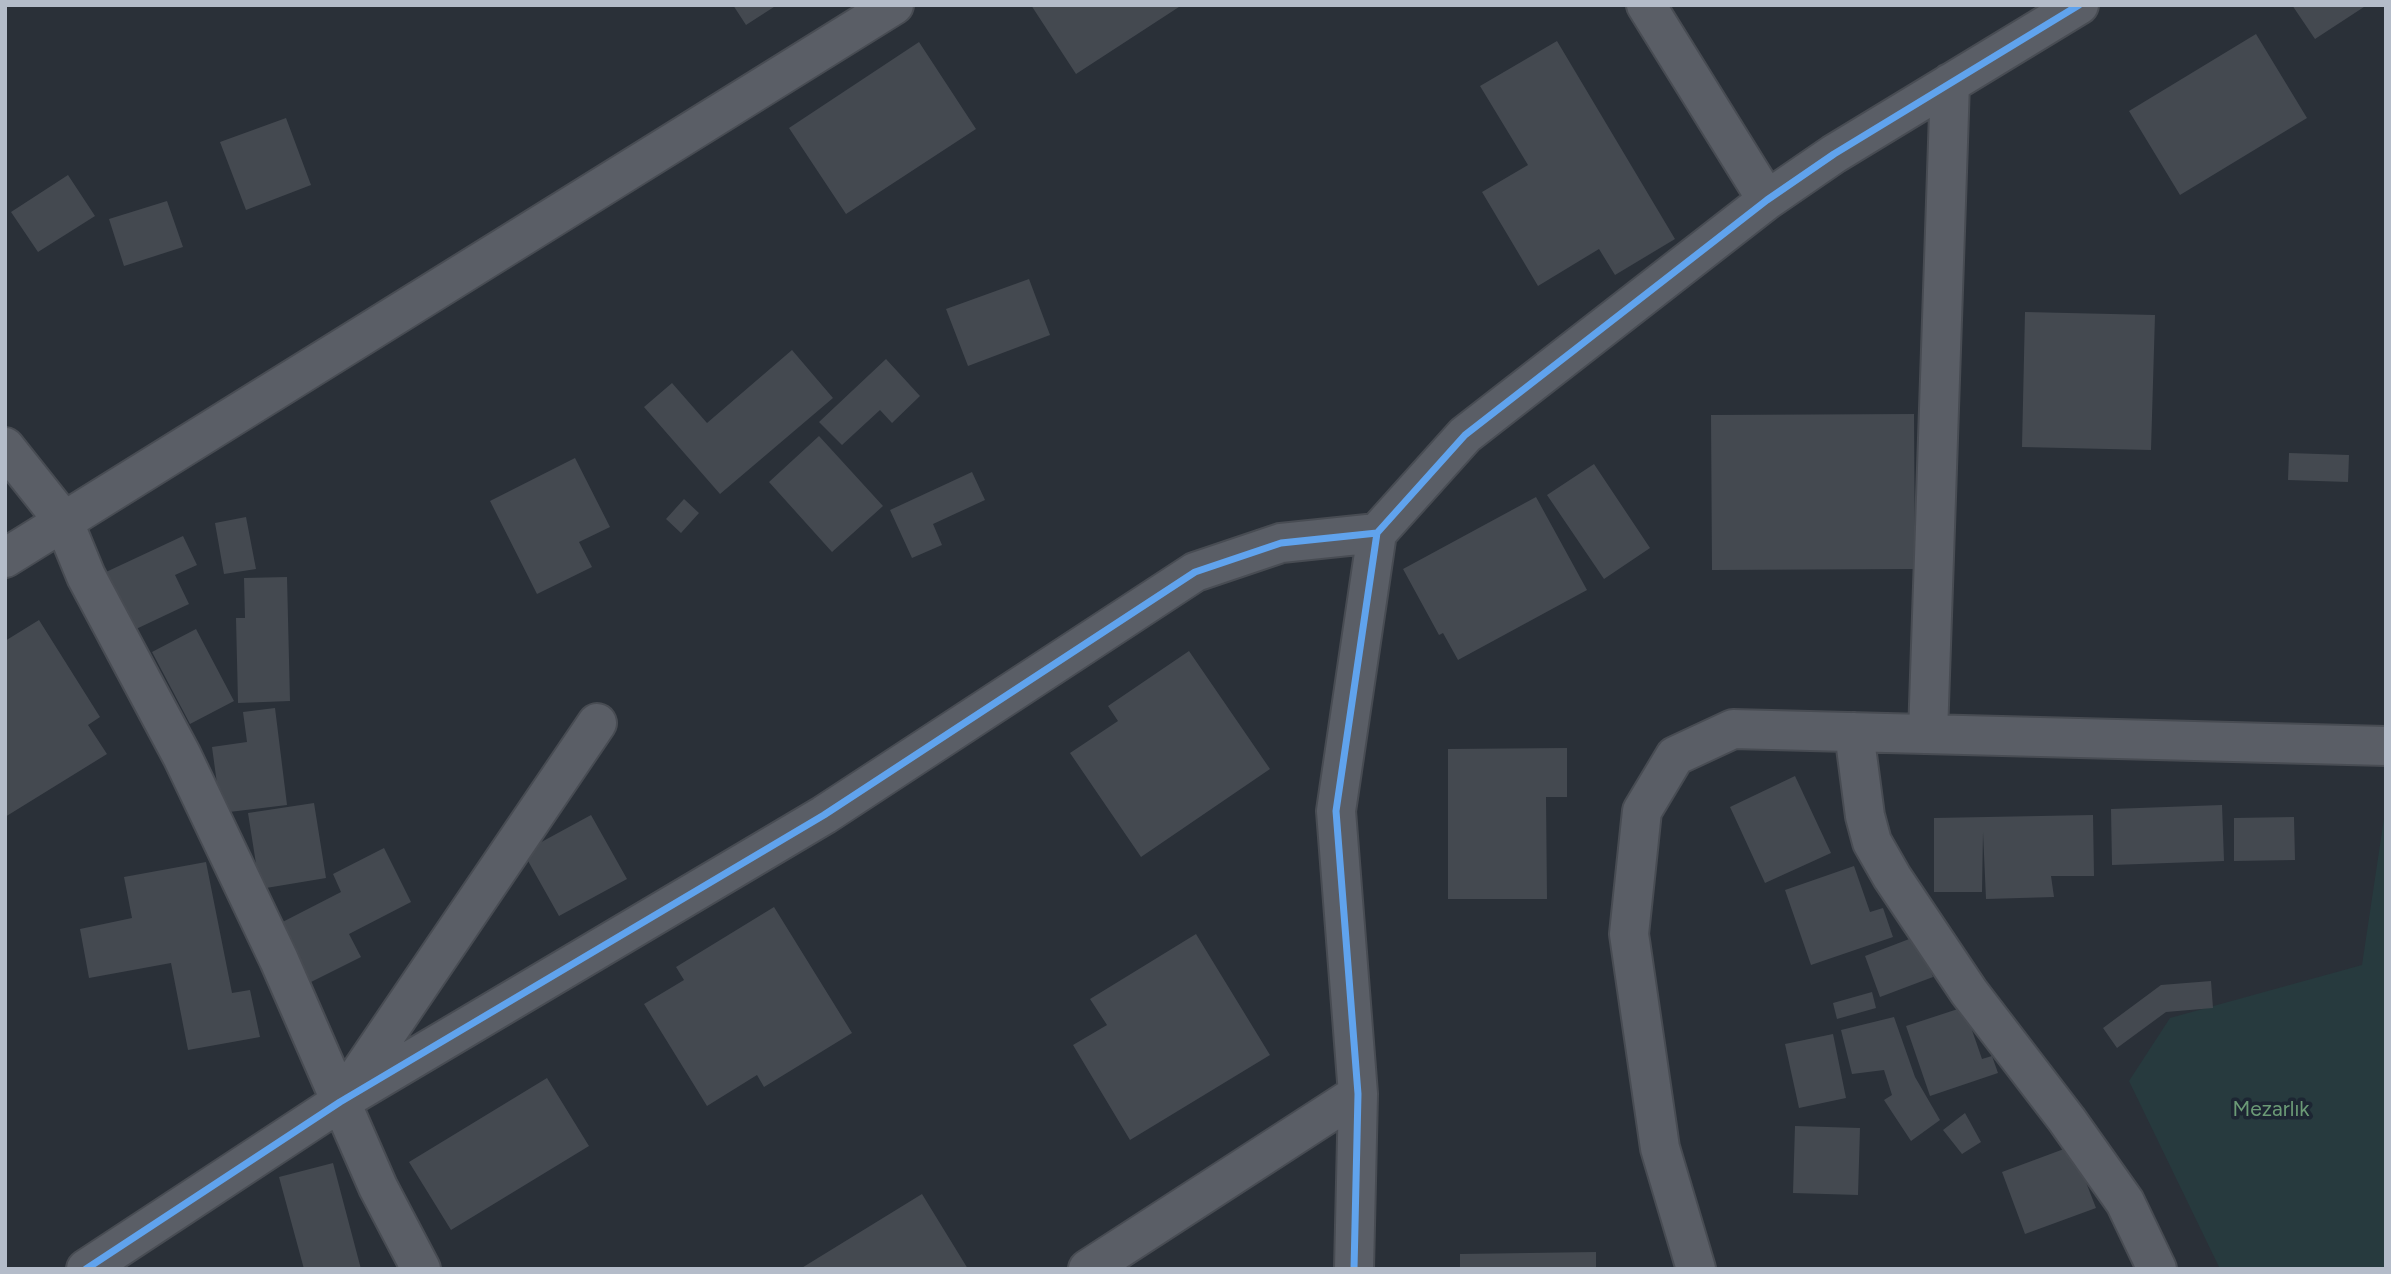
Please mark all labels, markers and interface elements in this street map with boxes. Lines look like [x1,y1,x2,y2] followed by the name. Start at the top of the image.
[2232,1097,2310,1123] park label: Mezarlık

